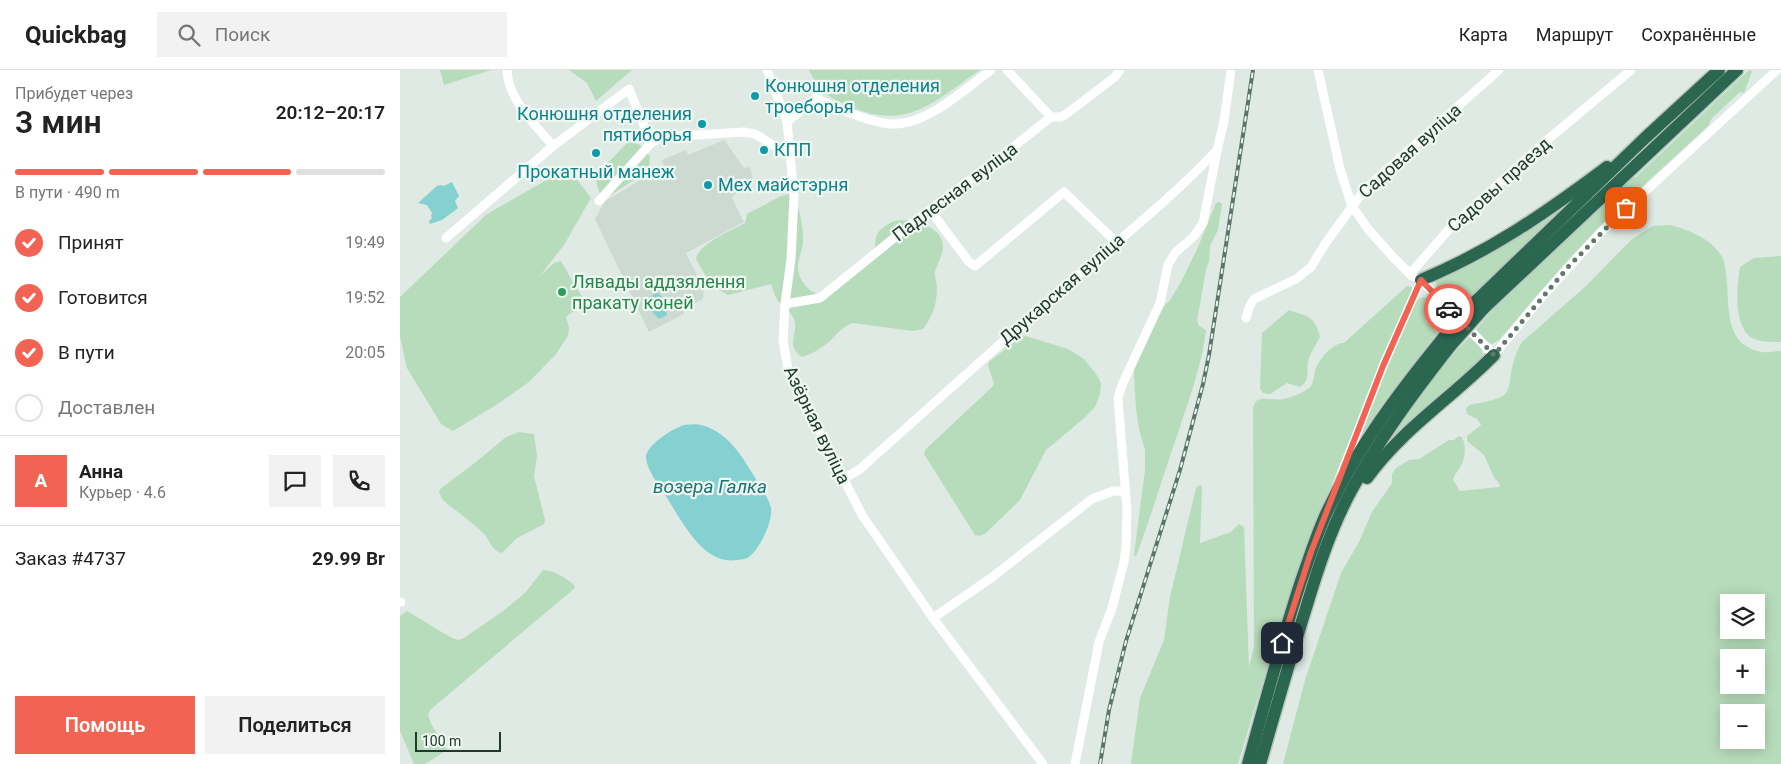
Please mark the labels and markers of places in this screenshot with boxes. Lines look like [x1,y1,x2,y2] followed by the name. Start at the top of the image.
[765,75,940,117] place label: Конюшня отделения троеборья
[749,90,761,102] marker: Конюшня отделения троеборья
[517,103,692,145] place label: Конюшня отделения пятиборья
[696,118,708,130] marker: Конюшня отделения пятиборья
[774,139,811,160] place label: КПП
[758,144,770,156] marker: КПП
[590,147,602,159] marker: Прокатный манеж
[517,161,675,182] place label: Прокатный манеж
[718,174,848,195] place label: Мех майстэрня
[702,179,714,191] marker: Мех майстэрня
[1605,187,1647,229] pin
[572,271,745,313] place label: Лявады аддзялення пракату коней
[556,286,568,298] marker: Лявады аддзялення пракату коней
[1261,622,1303,664] pin

